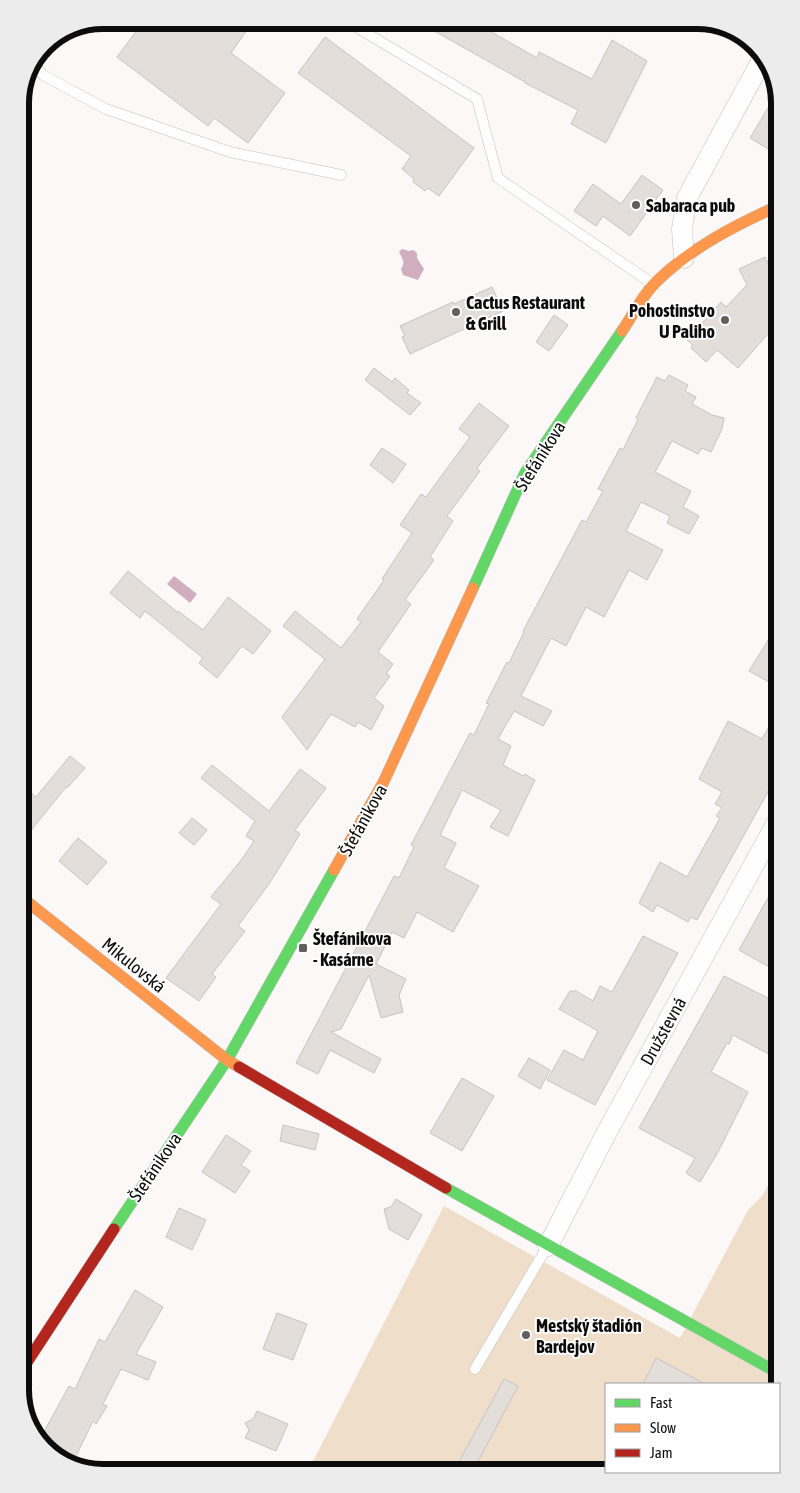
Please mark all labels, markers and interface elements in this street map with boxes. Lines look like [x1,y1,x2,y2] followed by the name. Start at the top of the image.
[646,195,735,216] place label: Sabaraca pub
[630,199,642,211] marker: Sabaraca pub
[466,292,586,334] place label: Cactus Restaurant & Grill
[629,300,715,342] place label: Pohostinstvo U Paliho
[450,306,462,318] marker: Cactus Restaurant & Grill
[719,314,731,326] marker: Pohostinstvo U Paliho
[510,417,570,495] street label: Štefánikova
[335,781,391,859] street label: Štefánikova
[313,928,391,970] place label: Štefánikova - Kasárne
[98,933,170,997] street label: Mikulovská
[297,942,309,954] marker: Štefánikova - Kasárne
[636,993,690,1069] street label: Družstevná
[124,1129,186,1205] street label: Štefánikova
[536,1315,642,1357] place label: Mestský štadión Bardejov
[520,1329,532,1341] marker: Mestský štadión Bardejov
[605,1383,780,1473] legend
[650,1394,672,1411] text: Fast
[650,1419,676,1436] text: Slow
[650,1444,673,1461] text: Jam

